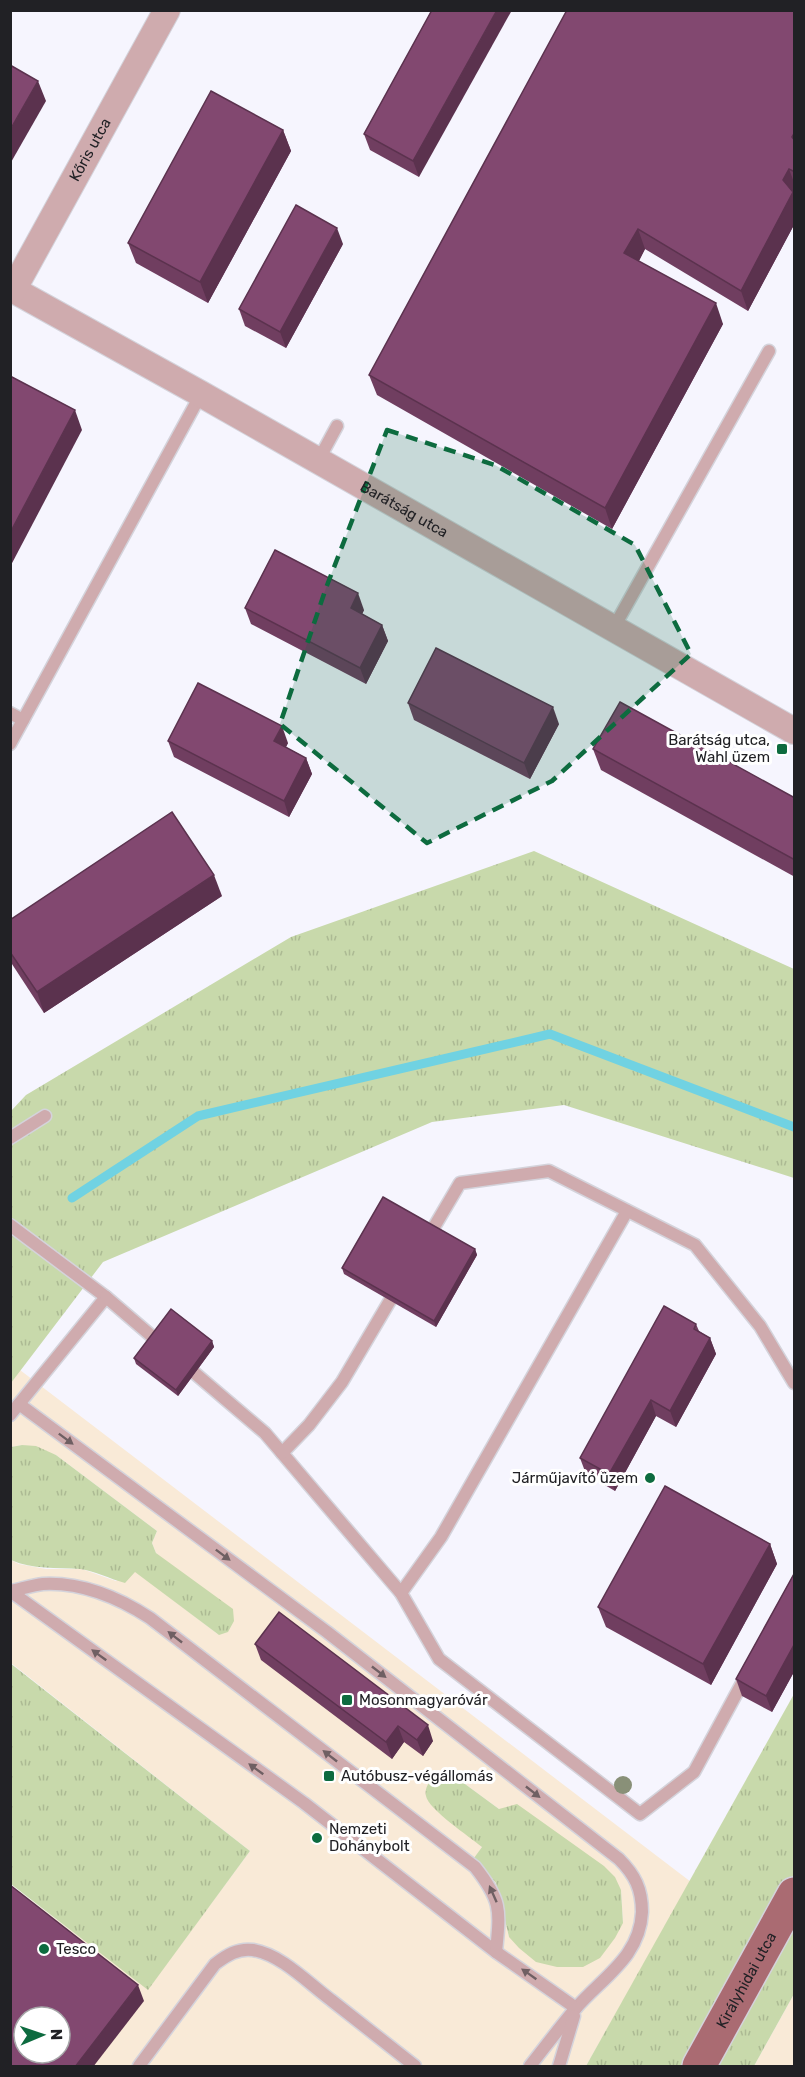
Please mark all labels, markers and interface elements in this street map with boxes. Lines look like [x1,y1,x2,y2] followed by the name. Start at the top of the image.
[66,115,115,185] street label: Kőris utca
[357,477,451,541] street label: Barátság utca
[668,731,770,766] place label: Barátság utca, Wahl üzem
[775,742,789,756] marker: Barátság utca, Wahl üzem
[59,1432,74,1444] one-way arrow
[512,1469,638,1487] place label: Járműjavító üzem
[643,1471,657,1485] marker: Járműjavító üzem
[215,1548,231,1561] one-way arrow
[167,1630,183,1643] one-way arrow
[91,1649,106,1661] one-way arrow
[371,1666,386,1678] one-way arrow
[359,1691,488,1709] place label: Mosonmagyaróvár
[340,1693,354,1707] marker: Mosonmagyaróvár
[322,1750,337,1762] one-way arrow
[249,1763,265,1775] one-way arrow
[341,1767,493,1785] place label: Autóbusz-végállomás
[322,1769,336,1783] marker: Autóbusz-végállomás
[525,1785,540,1797] one-way arrow
[329,1820,410,1855] place label: Nemzeti Dohánybolt
[310,1831,324,1845] marker: Nemzeti Dohánybolt
[488,1886,497,1903] one-way arrow
[713,1929,780,2032] street label: Királyhidai utca
[56,1940,96,1958] place label: Tesco
[37,1942,51,1956] marker: Tesco
[521,1968,537,1980] one-way arrow
[12,2005,72,2065] north arrow
[47,2028,66,2041] text: N

